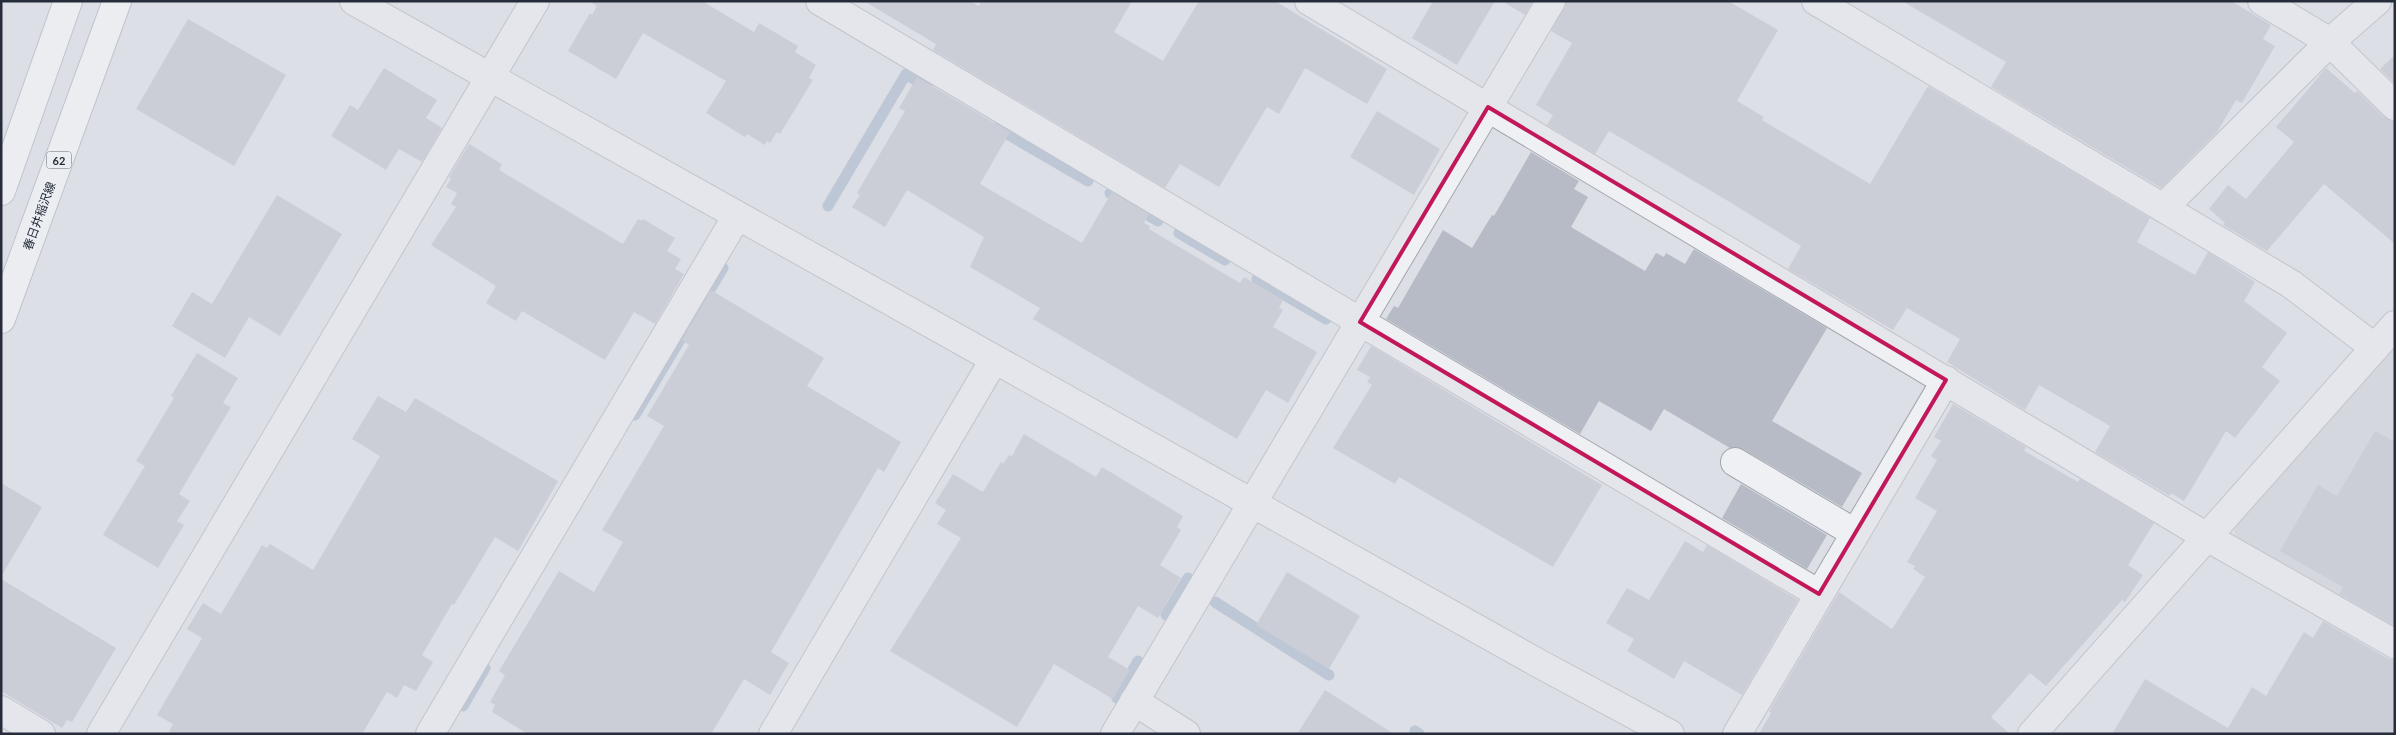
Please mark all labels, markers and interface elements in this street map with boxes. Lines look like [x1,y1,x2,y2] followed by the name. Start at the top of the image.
[46,152,72,168] road number: 62
[20,180,58,252] street label: 春日井稲沢線

